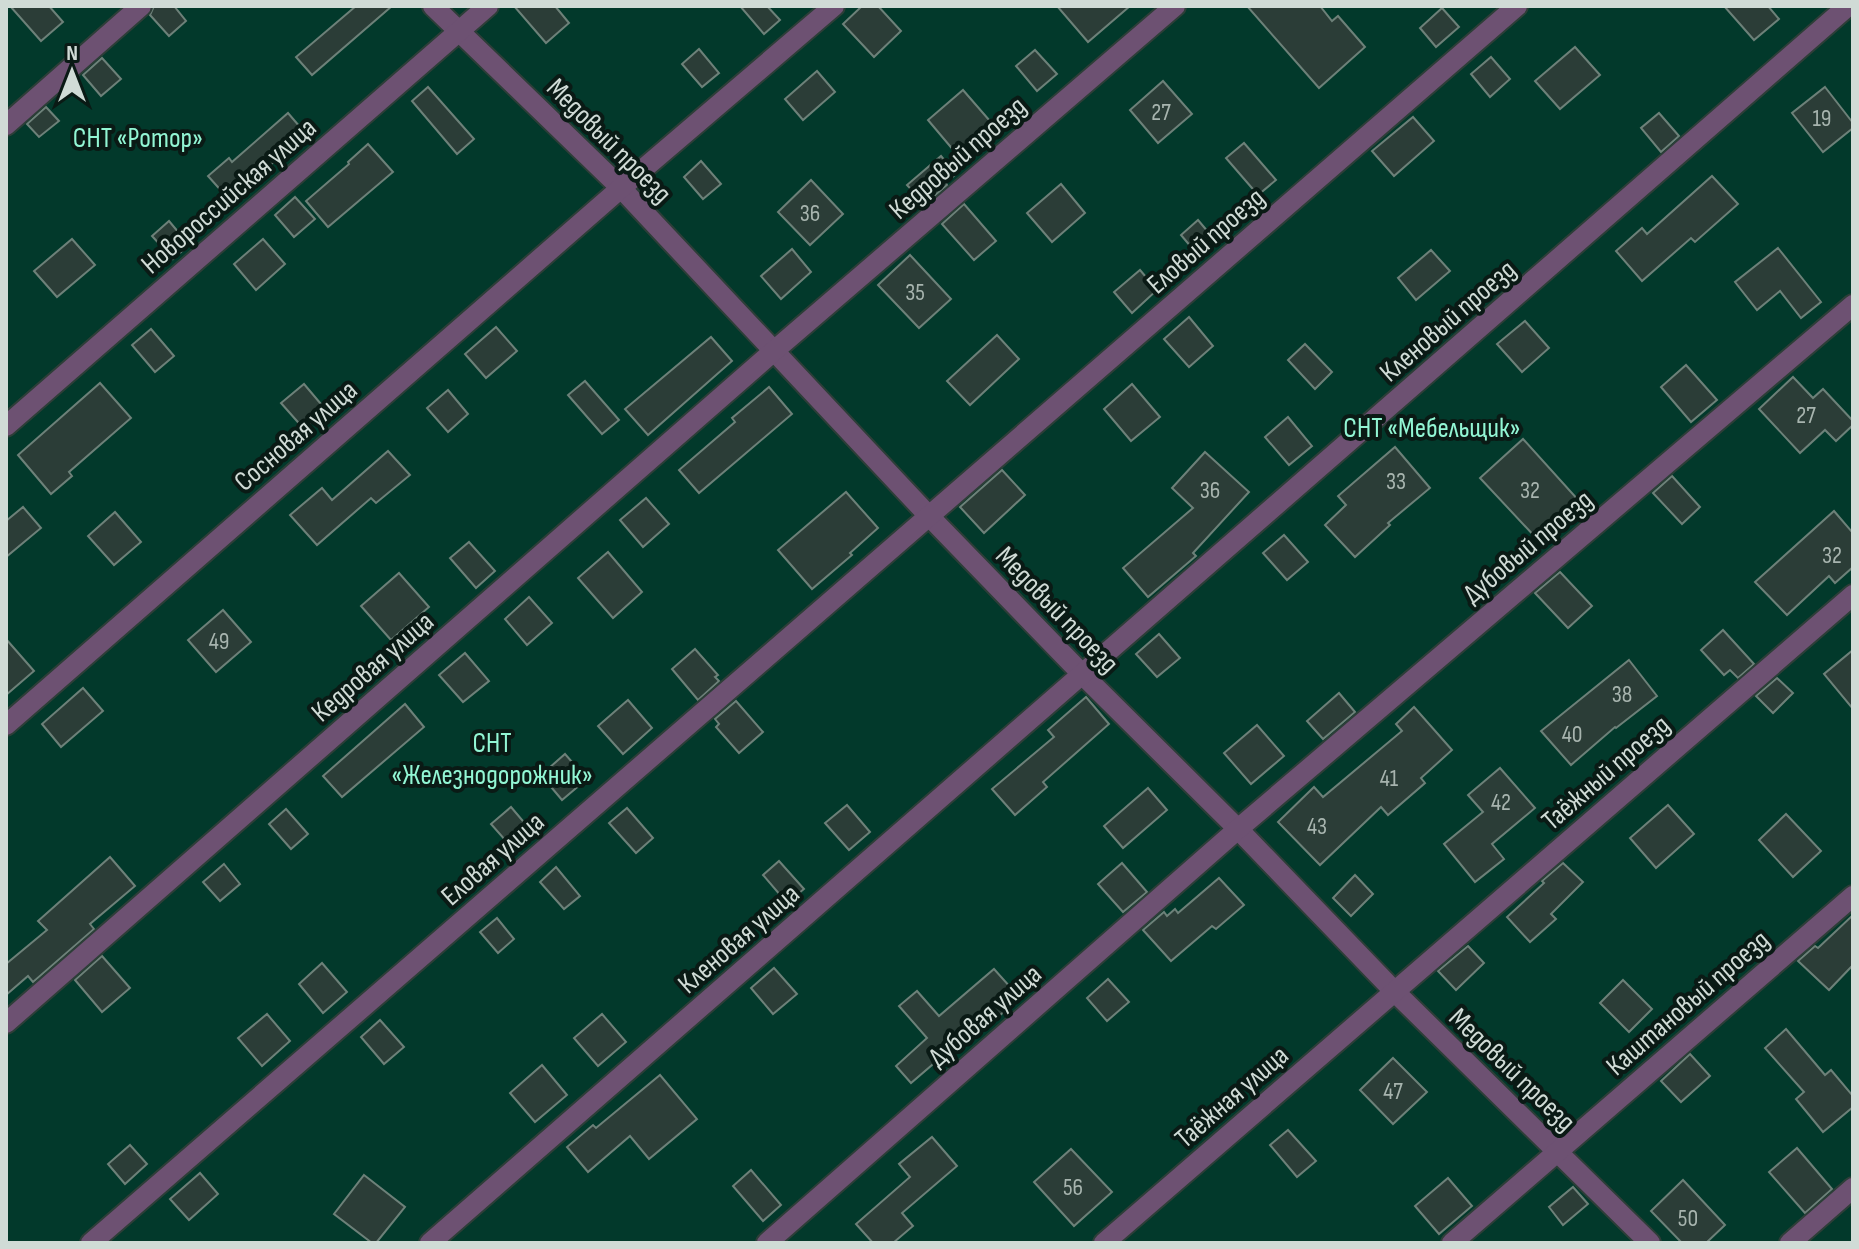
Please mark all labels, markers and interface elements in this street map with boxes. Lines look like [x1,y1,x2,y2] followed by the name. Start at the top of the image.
[32,32,112,112] north arrow
[66,40,78,67] text: N
[540,72,678,210] street label: Медовый проезд
[883,90,1033,226] street label: Кедровый проезд
[1151,98,1171,127] house number: 27
[1812,104,1832,133] house number: 19
[135,111,323,281] street label: Новороссийская улица
[73,122,203,155] park label: СНТ «Ротор»
[1140,181,1271,301] street label: Еловый проезд
[800,199,820,228] house number: 36
[1373,253,1523,389] street label: Кленовый проезд
[905,278,925,307] house number: 35
[228,374,364,498] street label: Сосновая улица
[1796,401,1816,430] house number: 27
[1343,412,1521,445] park label: СНТ «Мебельщик»
[1386,467,1406,496] house number: 33
[1200,476,1220,505] house number: 36
[1520,476,1540,505] house number: 32
[1457,483,1599,611] street label: Дубовый проезд
[988,540,1125,680] street label: Медовый проезд
[1822,541,1842,570] house number: 32
[305,605,441,729] street label: Кедровая улица
[209,627,229,656] house number: 49
[1612,680,1632,709] house number: 38
[1535,709,1677,838] street label: Таёжный проезд
[1562,720,1582,749] house number: 40
[391,727,593,792] park label: СНТ «Железнодорожник»
[1380,764,1399,793] house number: 41
[1491,788,1511,817] house number: 42
[435,806,551,913] street label: Еловая улица
[1307,812,1327,841] house number: 43
[672,878,806,1001] street label: Кленовая улица
[1600,923,1776,1083] street label: Каштановый проезд
[922,958,1048,1074] street label: Дубовая улица
[1442,1002,1582,1139] street label: Медовый проезд
[1169,1039,1295,1155] street label: Таёжная улица
[1383,1077,1403,1106] house number: 47
[1063,1173,1083,1202] house number: 56
[1678,1204,1698,1233] house number: 50

